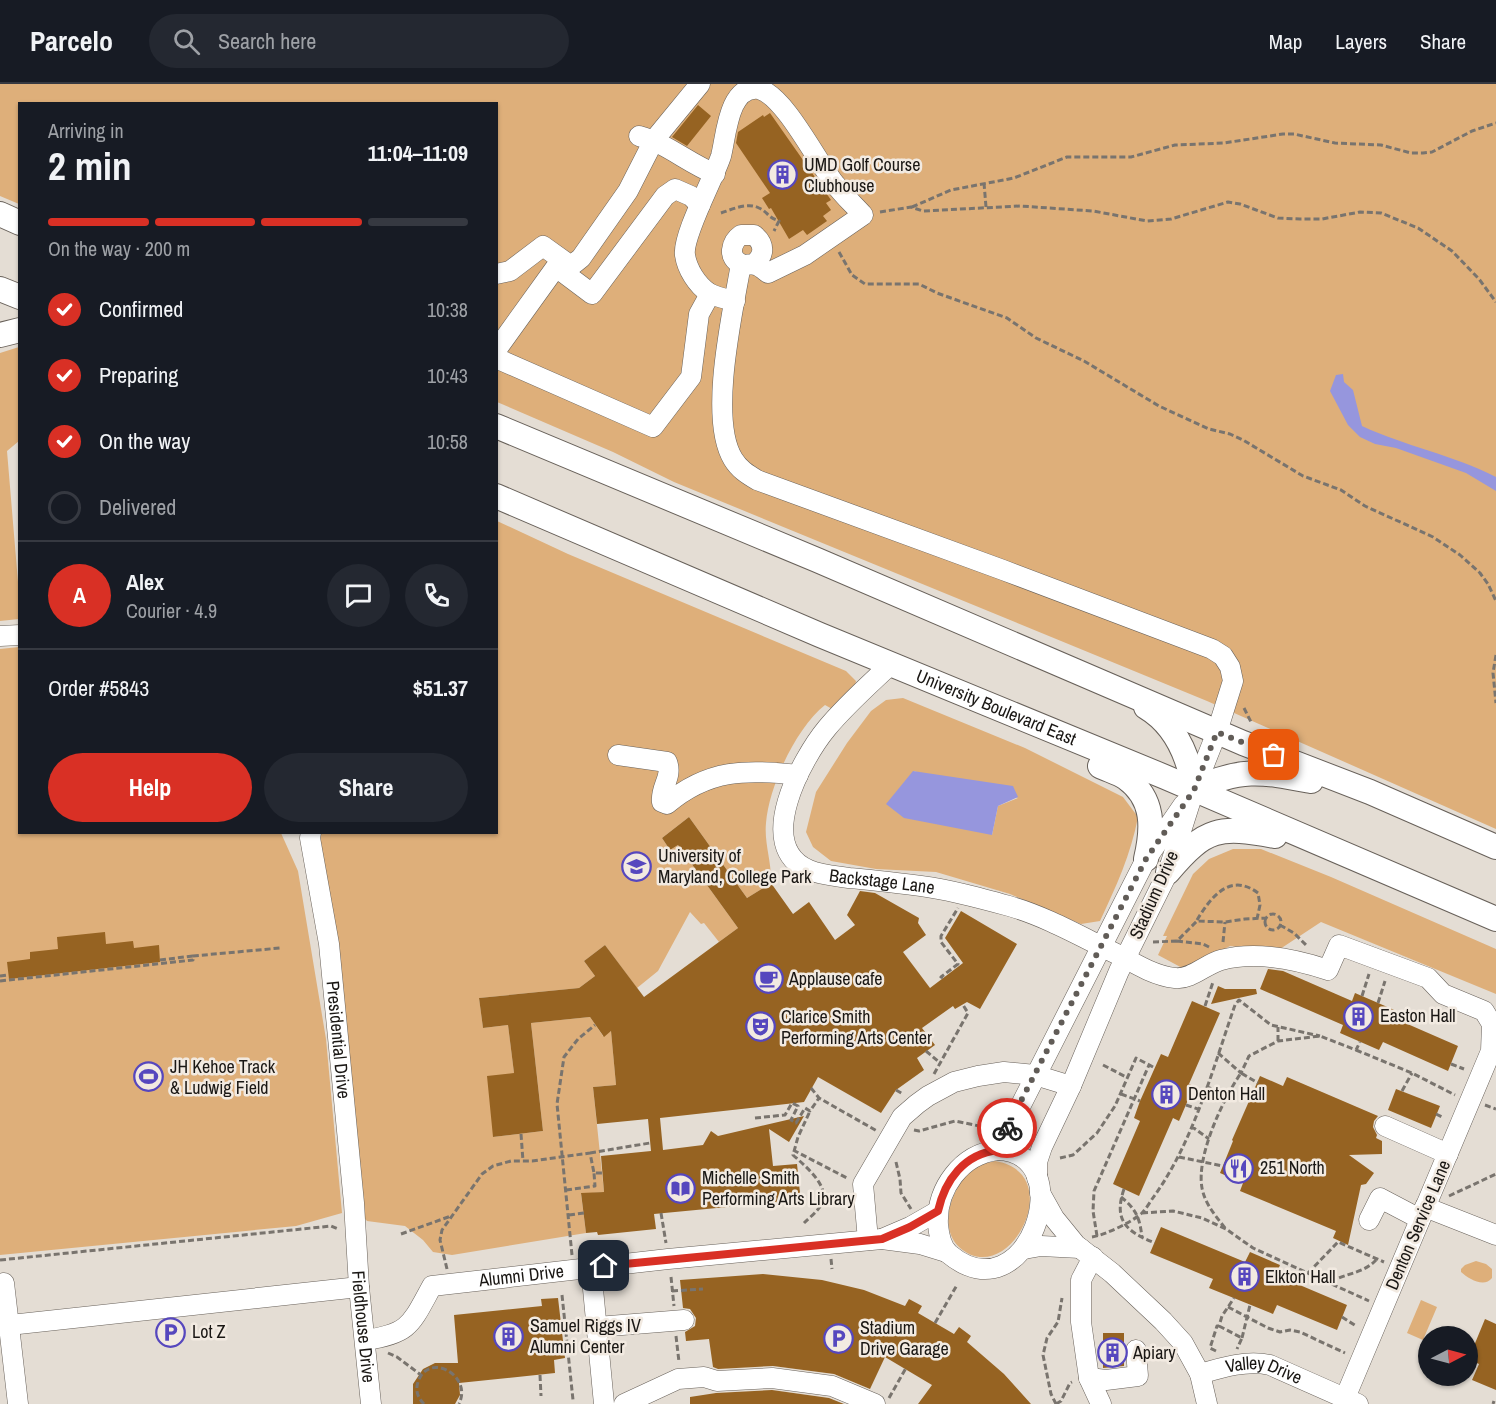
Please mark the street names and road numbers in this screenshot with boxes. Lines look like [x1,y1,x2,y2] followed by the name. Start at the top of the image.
[913,663,1080,751] street label: University Boulevard East
[1123,847,1184,943] street label: Stadium Drive
[828,862,937,900] street label: Backstage Lane
[321,980,357,1100] street label: Presidential Drive
[1379,1156,1456,1294] street label: Denton Service Lane
[477,1258,565,1293] street label: Alumni Drive
[346,1270,382,1384] street label: Fieldhouse Drive
[1223,1350,1306,1390] street label: Valley Drive

